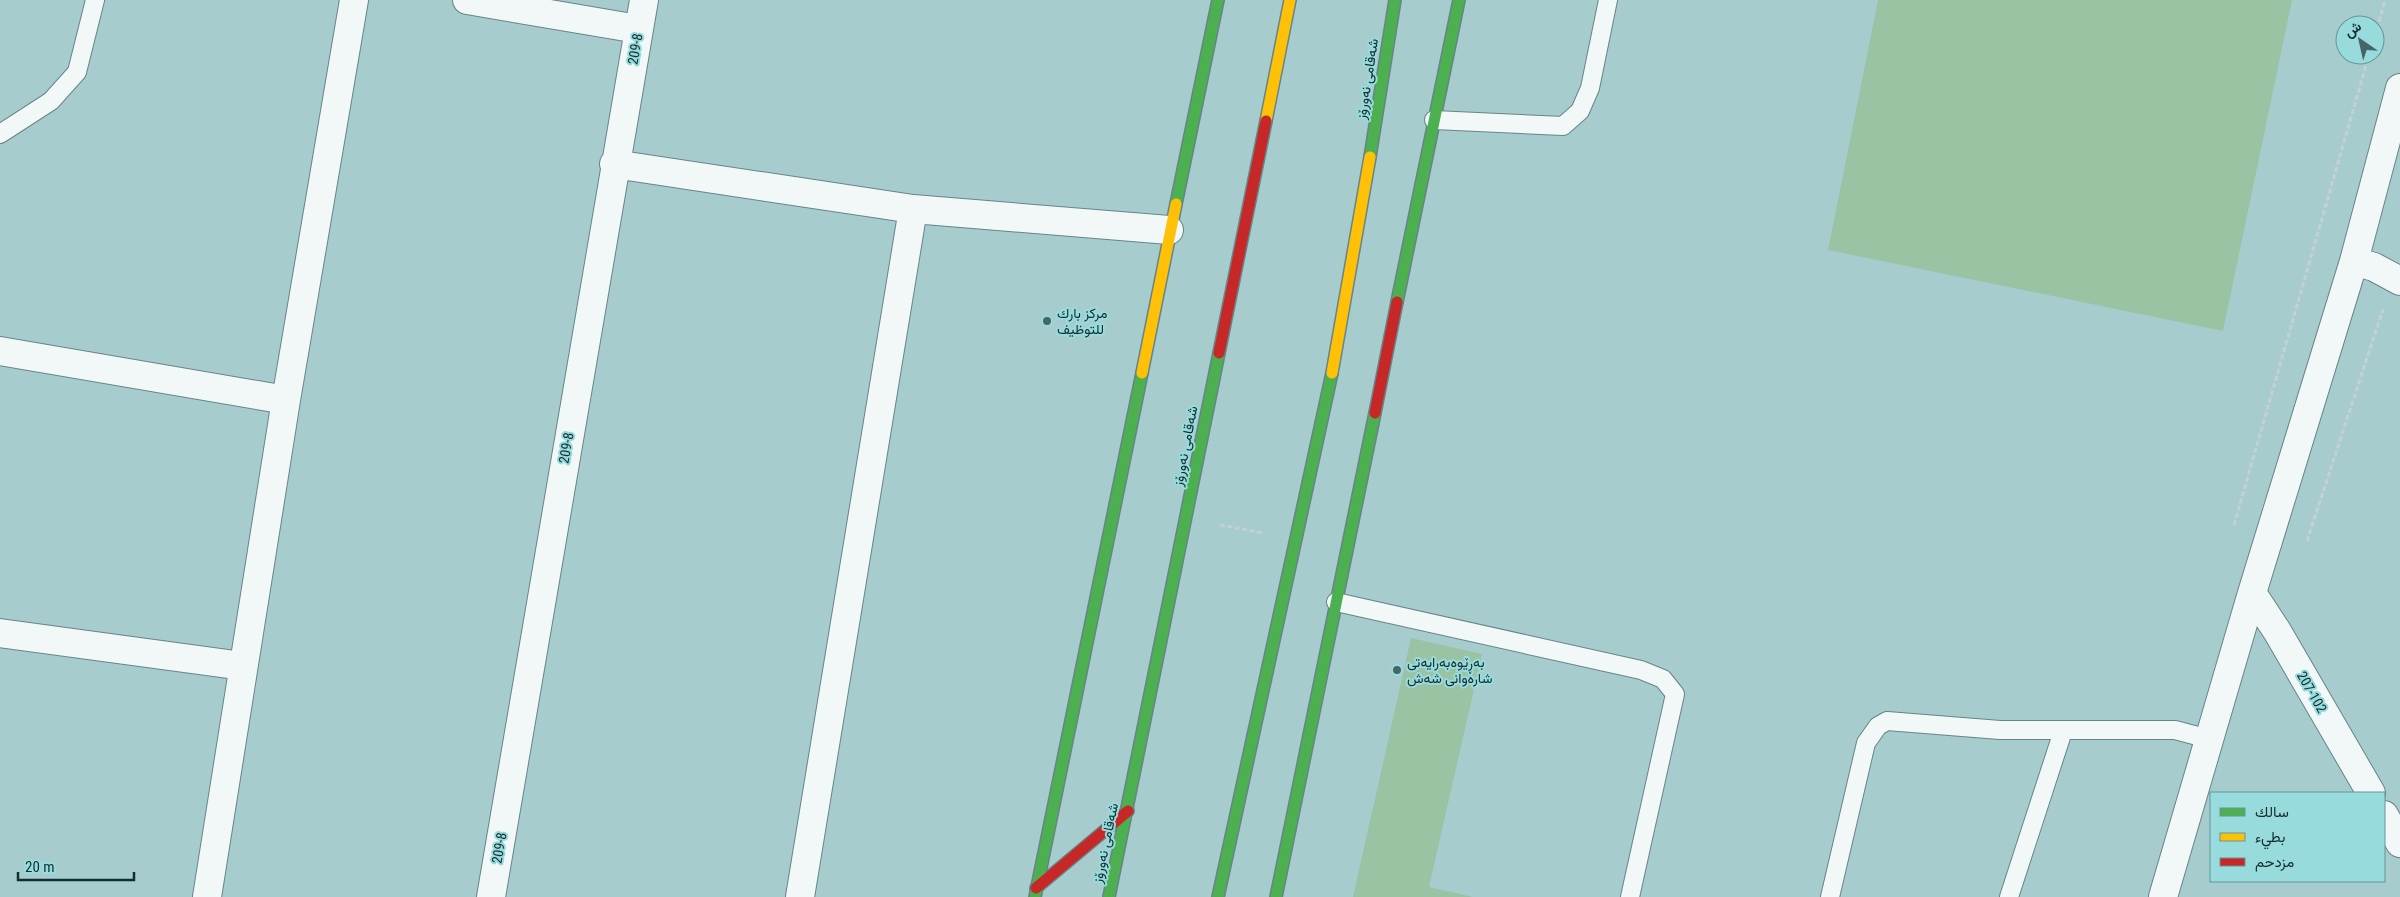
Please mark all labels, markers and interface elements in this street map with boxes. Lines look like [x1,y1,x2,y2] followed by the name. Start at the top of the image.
[2335,15,2385,65] north arrow
[2341,18,2365,41] text: ش
[624,32,646,66] street label: 209-8
[1353,37,1382,122] street label: شەقامی نەورۆز
[1057,305,1107,338] place label: مركز بارك للتوظيف
[1041,315,1053,327] marker: مركز بارك للتوظيف
[1169,404,1202,489] street label: شەقامی نەورۆز
[555,431,577,465] street label: 209-8
[1407,654,1493,687] place label: بەڕێوەبەرایەتی شارەوانی شەش
[1391,664,1403,676] marker: بەڕێوەبەرایەتی شارەوانی شەش
[2294,669,2330,716] street label: 207-102
[2210,792,2385,882] legend
[1088,801,1122,886] street label: شەقامی نەورۆز
[2255,803,2289,821] text: سالك
[2255,828,2285,850] text: بطيء
[488,831,510,865] street label: 209-8
[18,850,134,882] scale bar
[2255,853,2294,872] text: مزدحم
[25,858,55,876] text: 20 m

